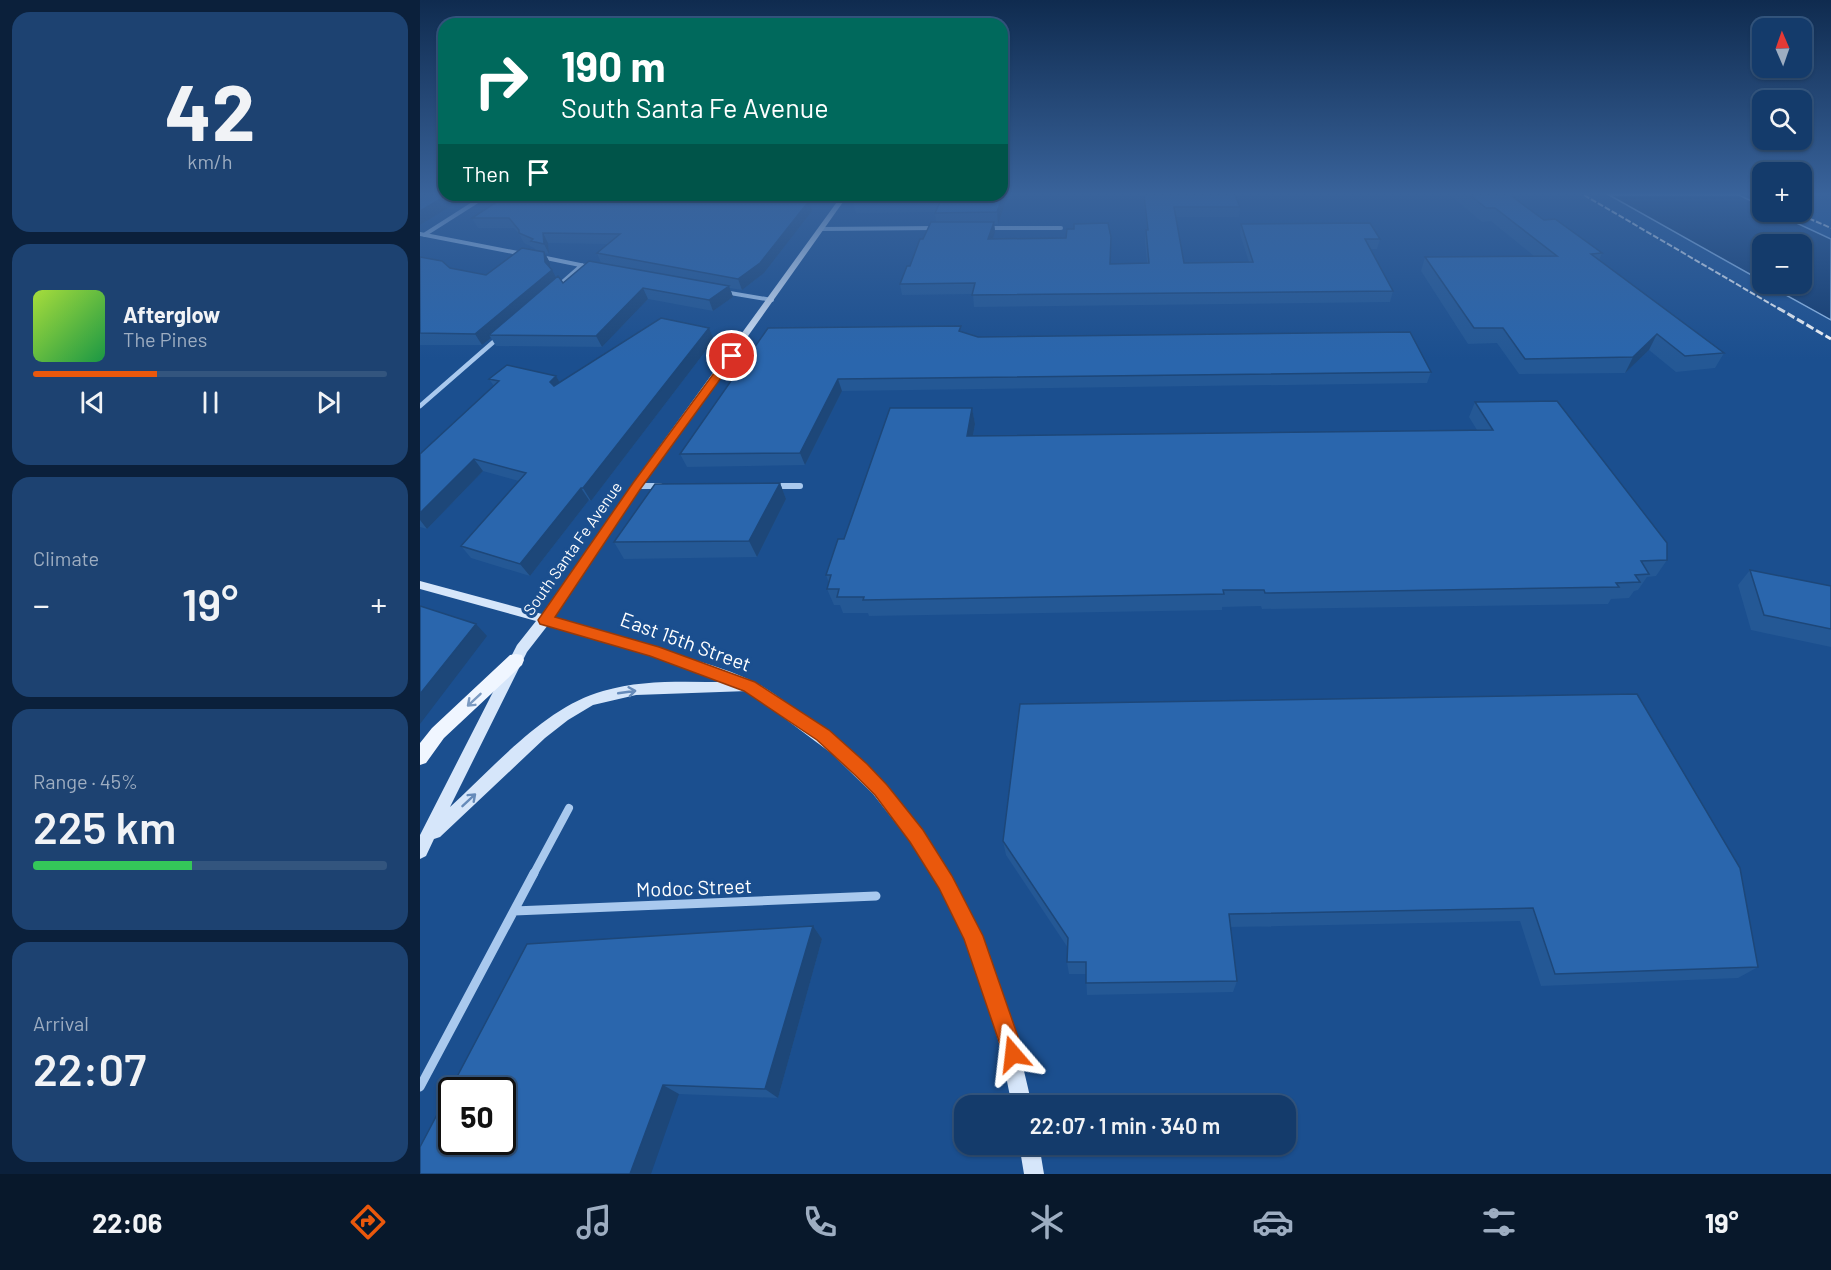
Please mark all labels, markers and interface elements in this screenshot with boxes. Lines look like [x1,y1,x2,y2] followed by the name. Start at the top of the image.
[1752,18,1812,78] north arrow
[1752,18,1812,294] map controls
[561,40,666,90] text: 190 m
[462,42,540,120] icon: right
[165,63,255,157] text: 42
[1752,90,1812,150] button: search
[561,91,829,123] text: South Santa Fe Avenue
[187,149,233,173] text: km/h
[522,156,555,189] icon: arrive
[462,160,510,186] text: Then
[1752,162,1812,222] button: +
[1752,234,1812,294] button: −
[123,301,220,327] text: Afterglow
[123,327,207,351] text: The Pines
[706,330,757,381] pin
[715,339,748,372] icon: arrive
[76,386,109,419] icon: previous
[194,386,227,419] icon: pause
[312,386,345,419] icon: next
[519,478,625,618] street label: South Santa Fe Avenue
[33,546,99,570] text: Climate
[182,576,238,630] text: 19°
[33,584,50,624] text: −
[371,584,387,624] text: +
[617,606,755,676] street label: East 15th Street
[616,686,636,697] one-way arrow
[466,693,481,707] one-way arrow
[33,769,138,793] text: Range · 45%
[461,793,476,807] one-way arrow
[33,799,176,853] text: 225 km
[636,873,752,901] street label: Modoc Street
[33,1011,89,1035] text: Arrival
[981,1022,1045,1086] position arrow
[33,1041,146,1095] text: 22:07
[438,1077,516,1155] speed limit sign: 50
[1030,1112,1220,1138] text: 22:07 · 1 min · 340 m
[347,1201,389,1243] icon: directions
[573,1201,615,1243] icon: music
[799,1201,841,1243] icon: phone
[1026,1201,1068,1243] icon: climate
[1252,1201,1294,1243] icon: car
[1478,1201,1520,1243] icon: filters
[92,1206,162,1238] text: 22:06
[1705,1206,1739,1238] text: 19°

